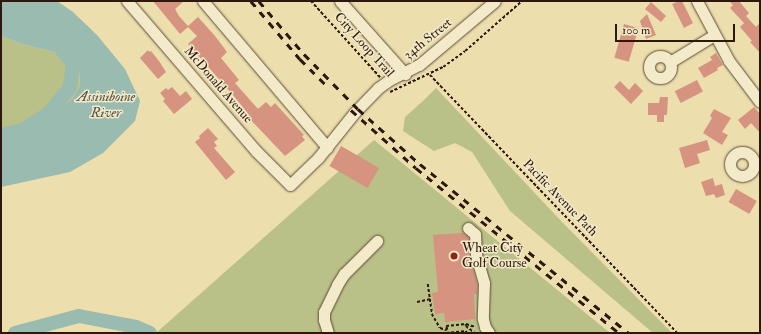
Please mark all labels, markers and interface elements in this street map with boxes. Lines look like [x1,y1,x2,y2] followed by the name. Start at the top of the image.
[331,9,397,81] street label: City Loop Trail
[401,15,455,63] street label: 34th Street
[617,16,737,42] scale bar
[622,23,650,38] text: 100 m
[180,43,256,127] street label: McDonald Avenue
[77,89,135,122] water label: Assiniboine River
[519,156,601,240] street label: Pacific Avenue Path
[462,241,527,272] place label: Wheat City Golf Course
[449,251,459,261] marker: Wheat City Golf Course

